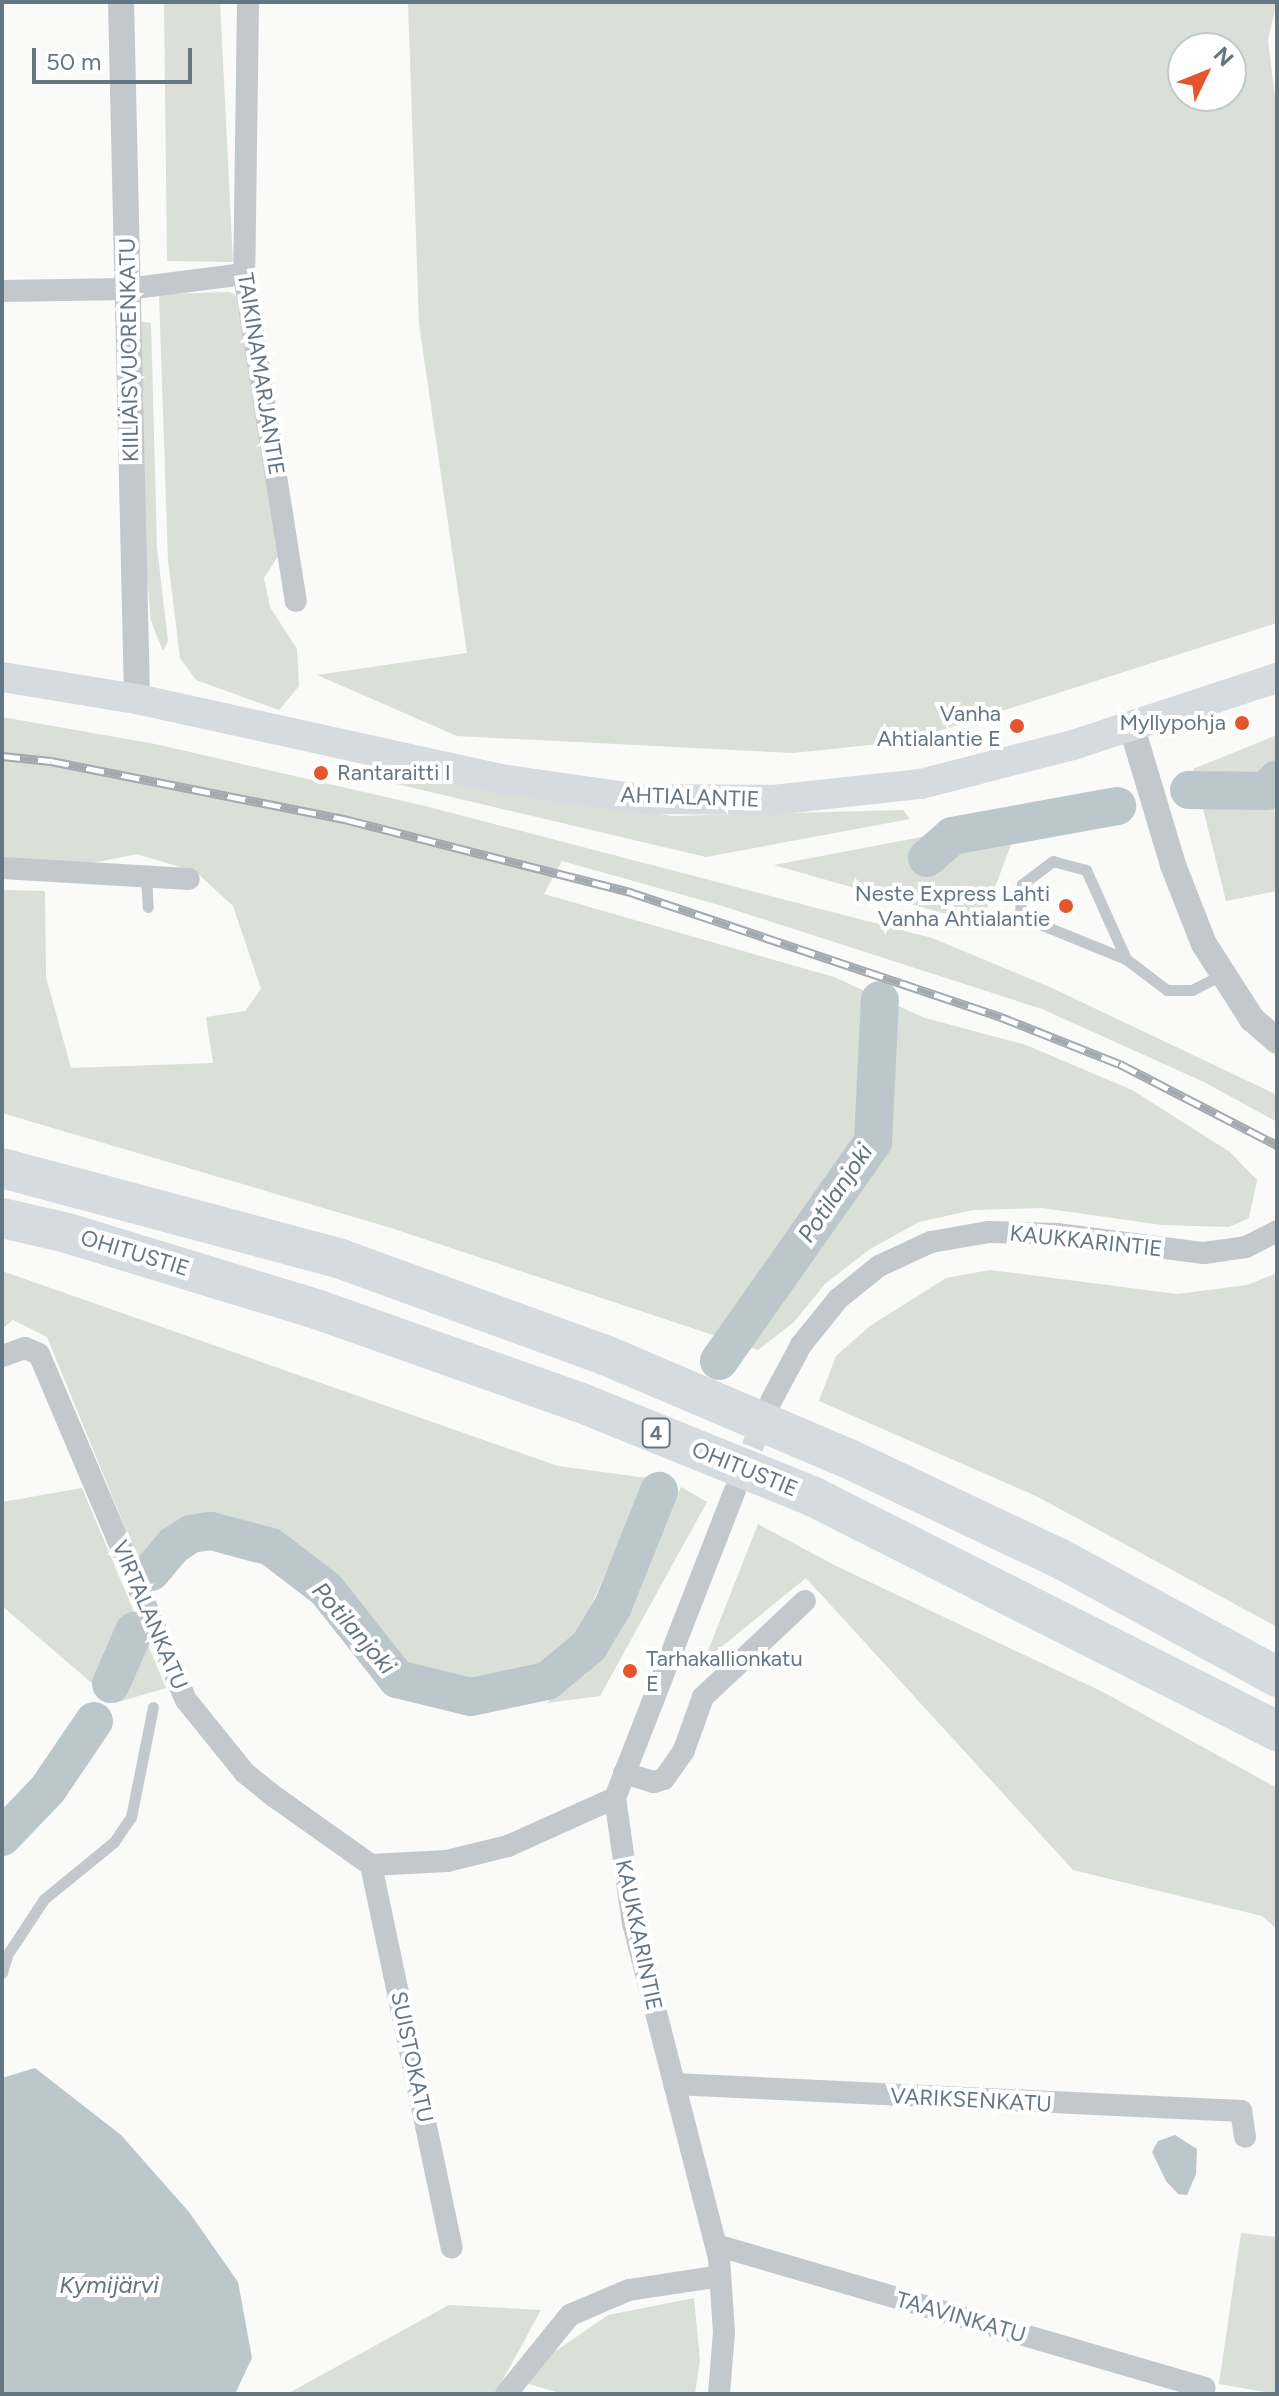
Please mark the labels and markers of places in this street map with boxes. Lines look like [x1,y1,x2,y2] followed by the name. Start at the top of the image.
[877,700,1001,752] place label: Vanha Ahtialantie E
[1119,710,1226,736] place label: Myllypohja
[1233,714,1251,732] marker: Myllypohja
[1008,717,1026,735] marker: Vanha Ahtialantie E
[337,760,451,786] place label: Rantaraitti I
[312,764,330,782] marker: Rantaraitti I
[855,880,1050,932] place label: Neste Express Lahti Vanha Ahtialantie
[1057,897,1075,915] marker: Neste Express Lahti Vanha Ahtialantie
[646,1645,803,1696] place label: Tarhakallionkatu E
[621,1662,639,1680] marker: Tarhakallionkatu E

